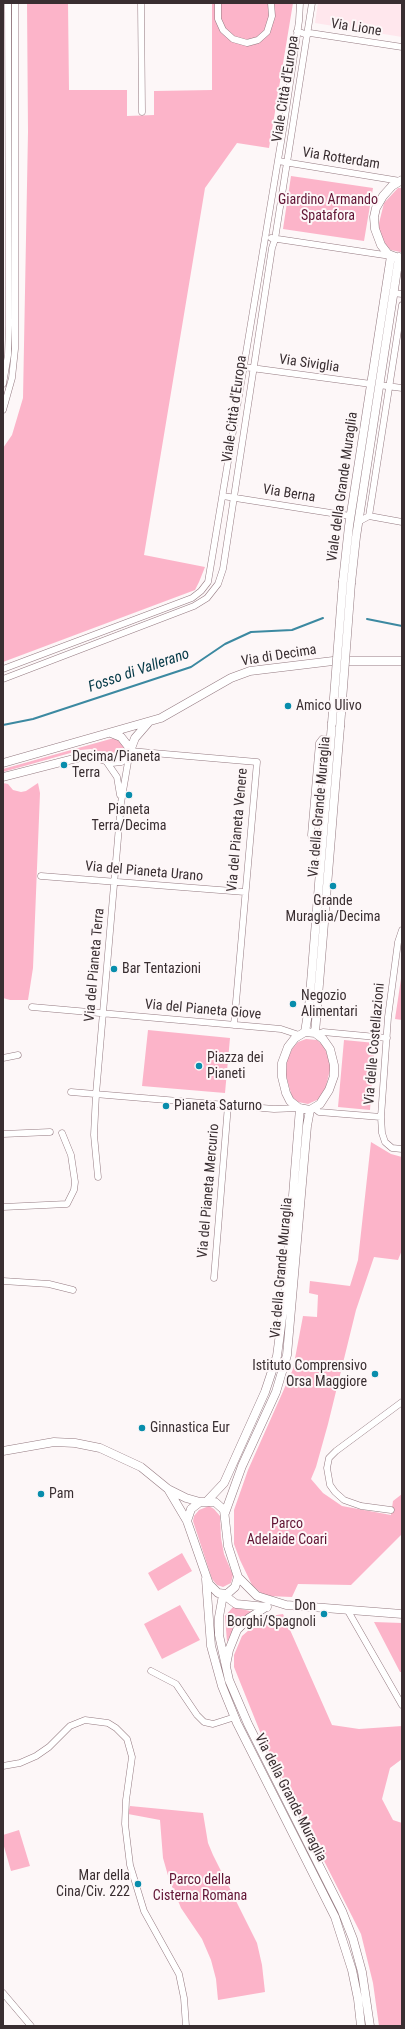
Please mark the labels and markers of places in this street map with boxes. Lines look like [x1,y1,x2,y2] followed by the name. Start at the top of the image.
[296,698,362,714] place label: Amico Ulivo
[283,701,293,711] marker: Amico Ulivo
[72,749,161,782] place label: Decima/Pianeta Terra
[59,760,69,770] marker: Decima/Pianeta Terra
[124,790,134,800] marker: Pianeta Terra/Decima
[92,802,166,834] place label: Pianeta Terra/Decima
[328,881,338,891] marker: Grande Muraglia/Decima
[286,893,380,926] place label: Grande Muraglia/Decima
[122,961,201,977] place label: Bar Tentazioni
[109,964,119,974] marker: Bar Tentazioni
[301,988,358,1020] place label: Negozio Alimentari
[288,999,298,1009] marker: Negozio Alimentari
[207,1050,264,1082] place label: Piazza dei Pianeti
[194,1061,204,1071] marker: Piazza dei Pianeti
[174,1098,262,1114] place label: Pianeta Saturno
[161,1101,171,1111] marker: Pianeta Saturno
[252,1358,367,1390] place label: Istituto Comprensivo Orsa Maggiore
[370,1369,380,1379] marker: Istituto Comprensivo Orsa Maggiore
[150,1420,230,1436] place label: Ginnastica Eur
[137,1423,147,1433] marker: Ginnastica Eur
[49,1486,74,1502] place label: Pam
[36,1489,46,1499] marker: Pam
[227,1598,316,1630] place label: Don Borghi/Spagnoli
[319,1609,329,1619] marker: Don Borghi/Spagnoli
[56,1868,130,1900] place label: Mar della Cina/Civ. 222
[133,1879,143,1889] marker: Mar della Cina/Civ. 222

